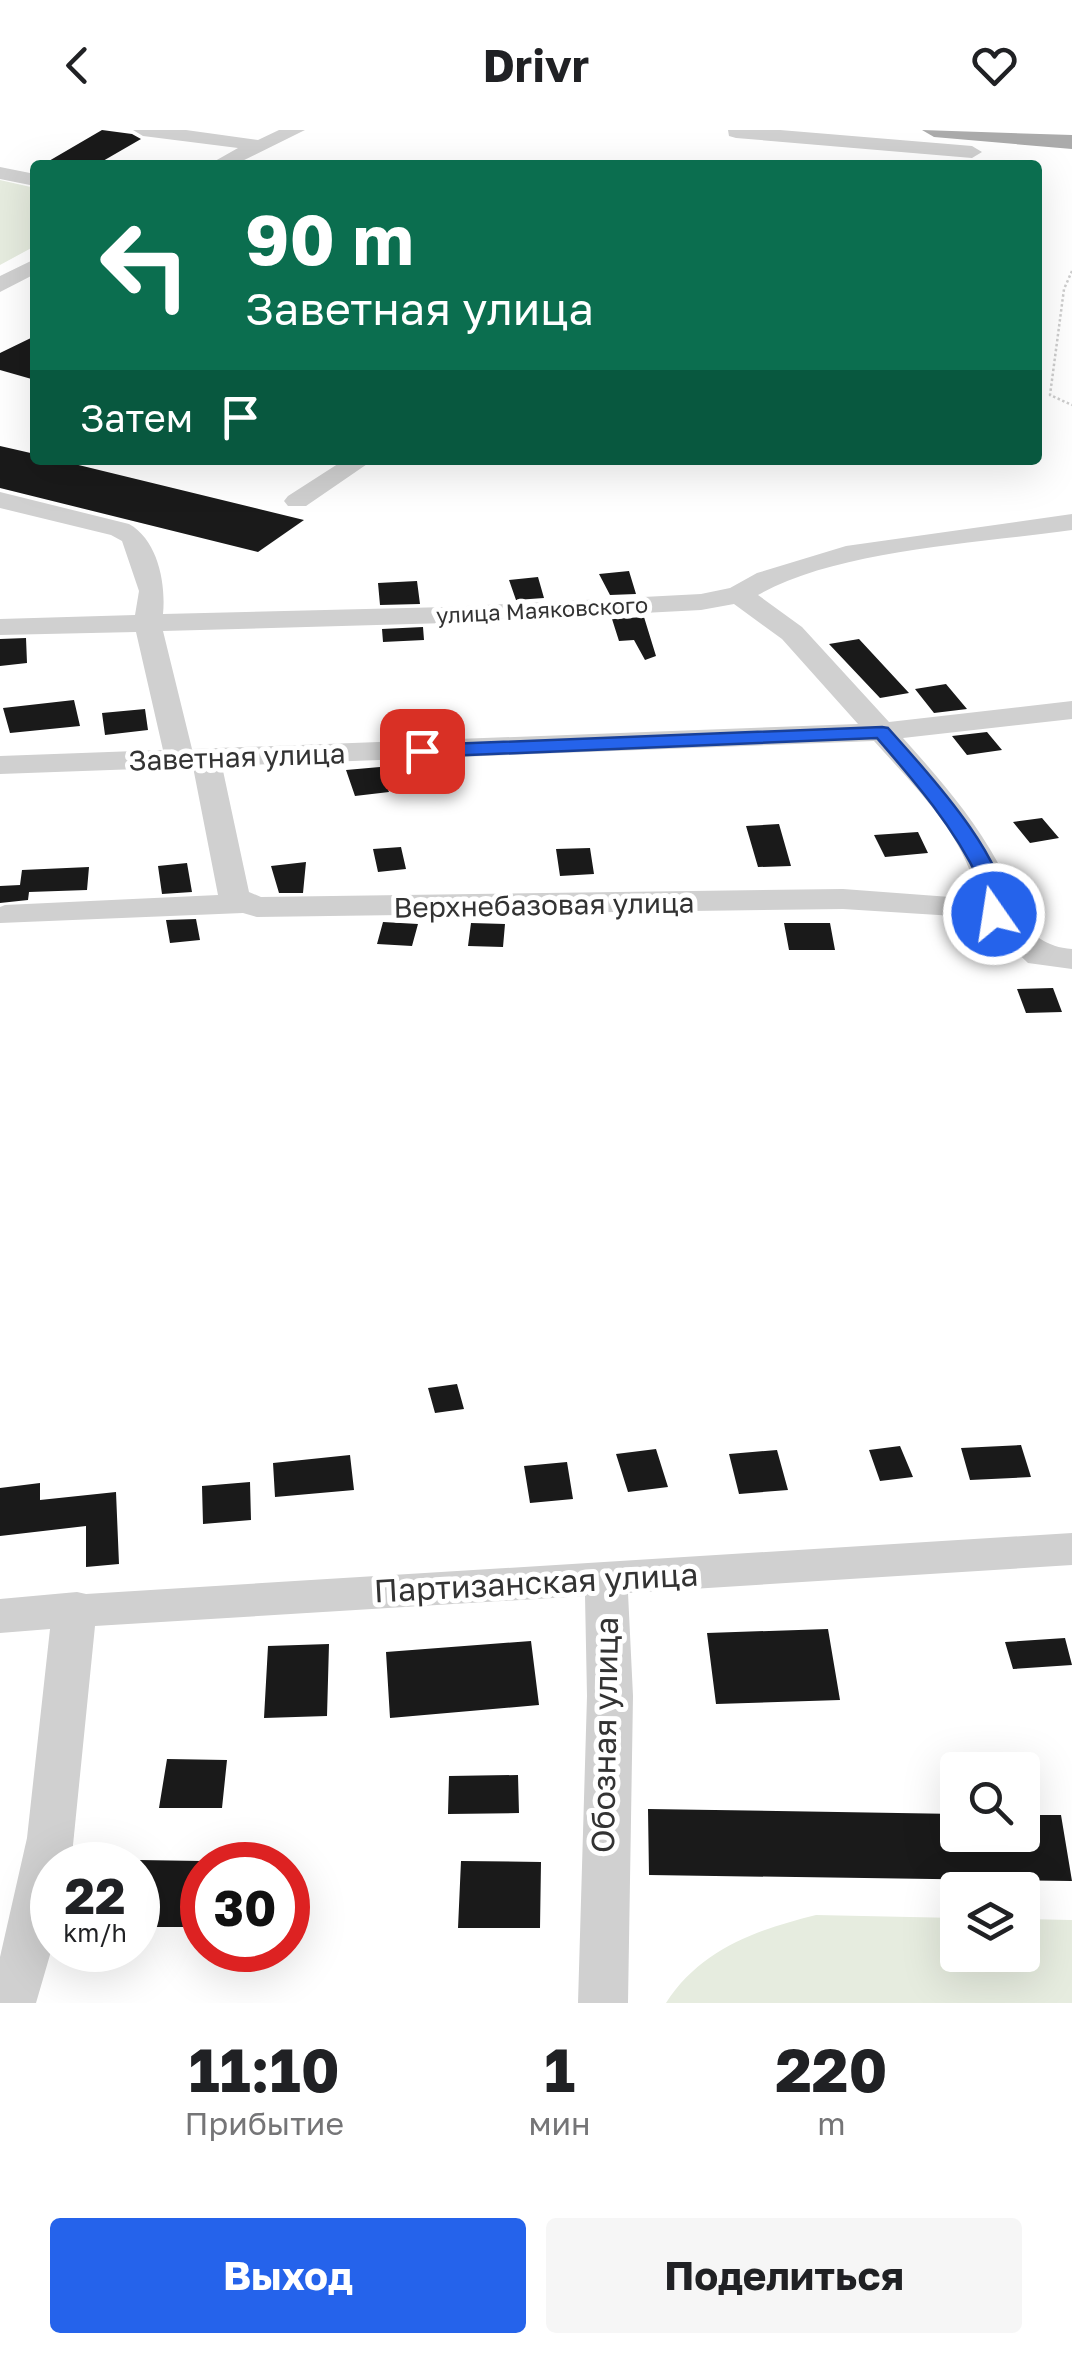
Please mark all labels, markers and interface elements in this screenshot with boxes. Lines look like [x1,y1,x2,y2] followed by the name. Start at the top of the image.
[50,38,105,93] icon: back
[483,38,589,92] text: Drivr
[967,38,1022,93] icon: heart
[245,196,414,280] text: 90 m
[80,200,210,330] icon: left
[245,281,594,335] text: Заветная улица
[213,390,268,445] icon: arrive
[80,395,193,440] text: Затем
[435,590,649,629] street label: улица Маяковского
[380,709,465,794] pin
[395,724,450,779] icon: arrive
[128,736,346,777] street label: Заветная улица
[942,862,1046,966] position arrow
[393,885,695,924] street label: Верхнебазовая улица
[373,1555,699,1609] street label: Партизанская улица
[583,1617,625,1853] street label: Обозная улица
[940,1752,1040,1972] map controls
[940,1752,1040,1852] button: search
[180,1842,310,1972] speed limit sign: 30
[64,1865,125,1925] text: 22
[940,1872,1040,1972] button: layers
[63,1917,127,1948] text: km/h
[189,2033,340,2105] text: 11:10
[544,2033,575,2105] text: 1
[775,2033,887,2105] text: 220
[185,2104,344,2142] text: Прибытие
[529,2104,591,2142] text: мин
[817,2104,845,2142] text: m
[50,2218,526,2333] button: Выход
[546,2218,1022,2333] button: Поделиться

